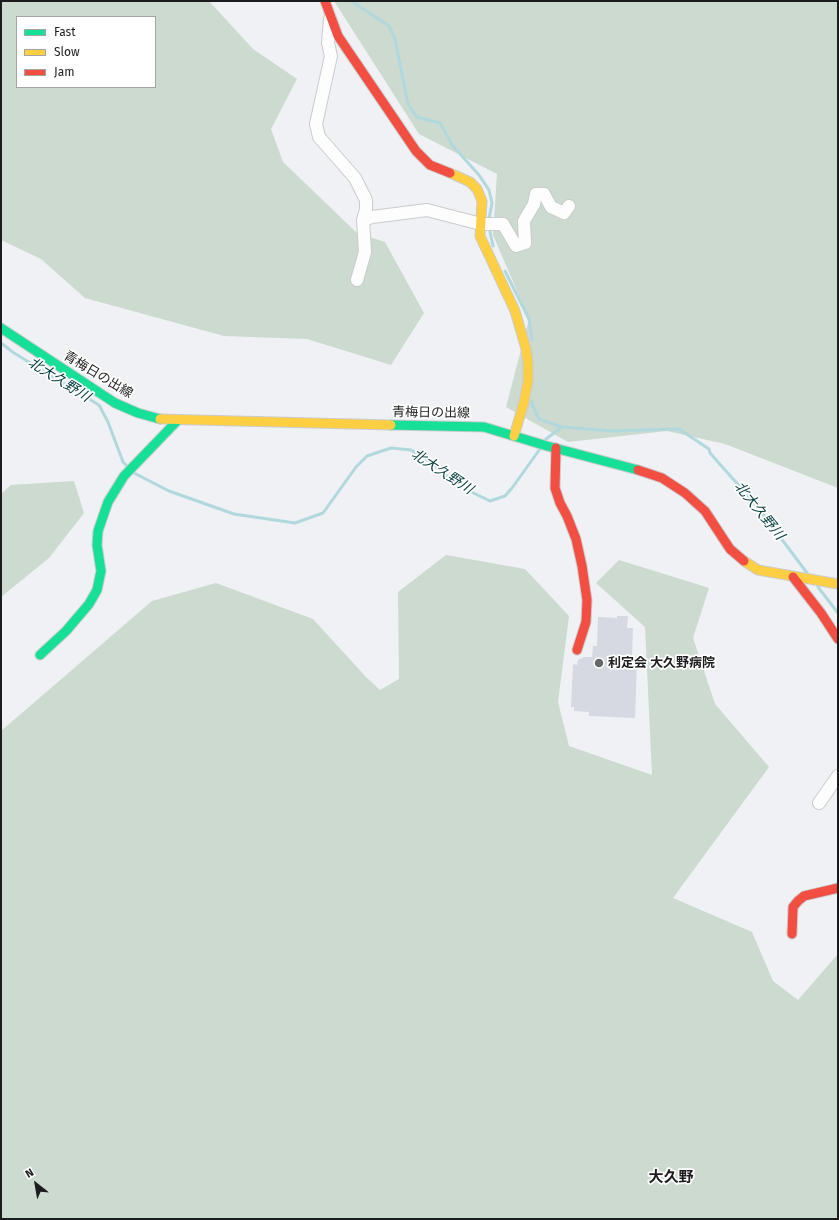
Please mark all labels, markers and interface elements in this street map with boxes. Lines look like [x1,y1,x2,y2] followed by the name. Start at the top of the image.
[16,16,156,88] legend
[54,25,76,39] text: Fast
[54,45,80,59] text: Slow
[54,65,74,79] text: Jam
[61,348,135,402] street label: 青梅日の出線
[25,354,93,406] water label: 北大久野川
[392,405,470,421] street label: 青梅日の出線
[408,446,476,498] water label: 北大久野川
[730,479,788,543] water label: 北大久野川
[608,655,715,671] place label: 利定会 大久野病院
[593,657,605,669] marker: 利定会 大久野病院
[16,1164,56,1204] north arrow
[23,1166,36,1181] text: N
[649,1169,693,1187] district label: 大久野

